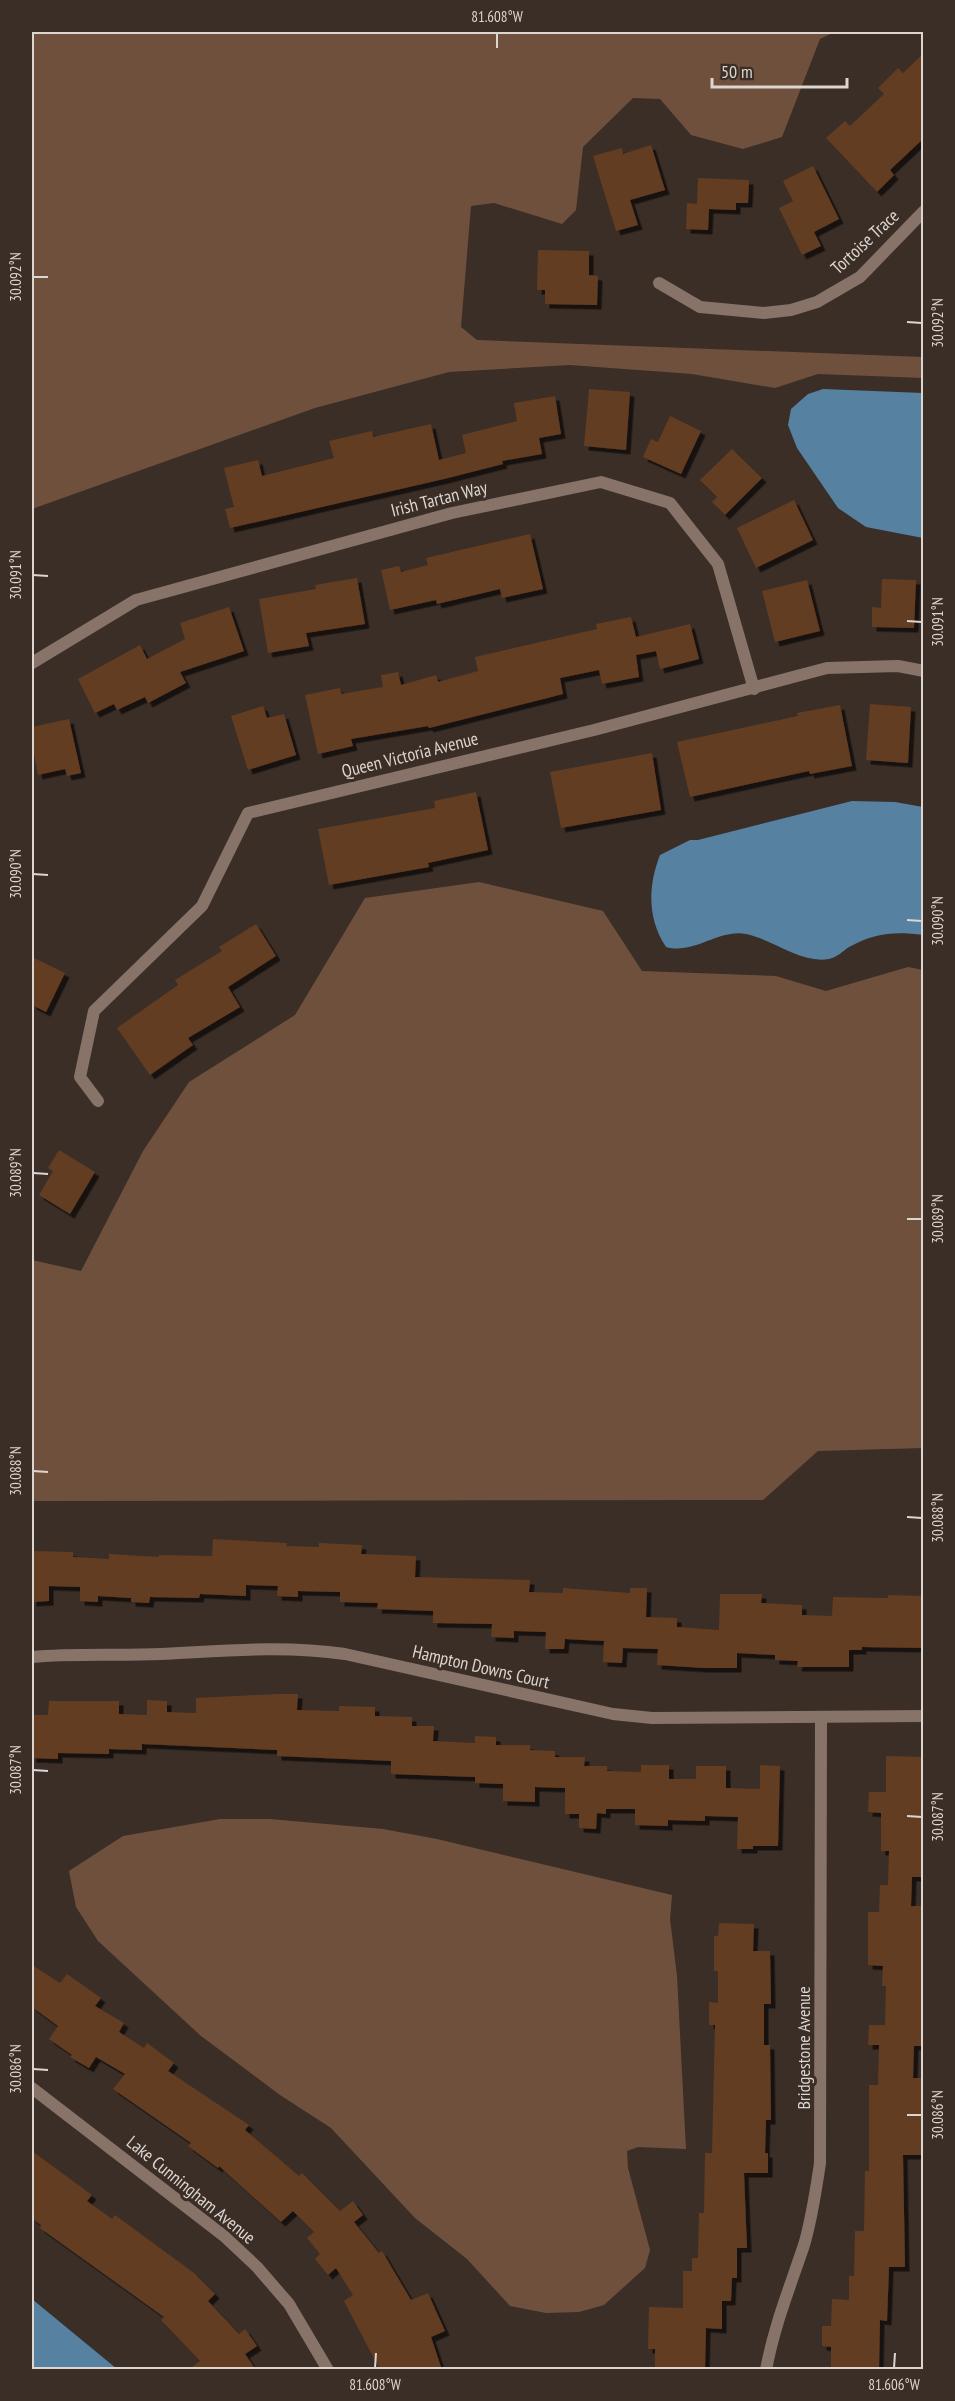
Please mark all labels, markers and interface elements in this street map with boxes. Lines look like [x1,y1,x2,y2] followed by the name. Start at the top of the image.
[471,7,523,26] text: 81.608°W
[712,51,847,89] scale bar
[721,60,753,83] text: 50 m
[826,204,904,279] street label: Tortoise Trace
[6,252,25,302] text: 30.092°N
[928,298,947,348] text: 30.092°N
[388,475,490,522] street label: Irish Tartan Way
[6,550,25,600] text: 30.091°N
[928,597,947,647] text: 30.091°N
[339,726,480,783] street label: Queen Victoria Avenue
[6,849,25,899] text: 30.090°N
[928,896,947,946] text: 30.090°N
[6,1148,25,1198] text: 30.089°N
[928,1194,947,1244] text: 30.089°N
[6,1446,25,1496] text: 30.088°N
[928,1493,947,1543] text: 30.088°N
[410,1640,552,1693] street label: Hampton Downs Court
[6,1745,25,1795] text: 30.087°N
[928,1792,947,1842] text: 30.087°N
[792,1986,815,2110] street label: Bridgestone Avenue
[6,2044,25,2094] text: 30.086°N
[928,2090,947,2140] text: 30.086°N
[122,2131,260,2249] street label: Lake Cunningham Avenue
[349,2375,401,2394] text: 81.608°W
[868,2375,920,2394] text: 81.606°W

